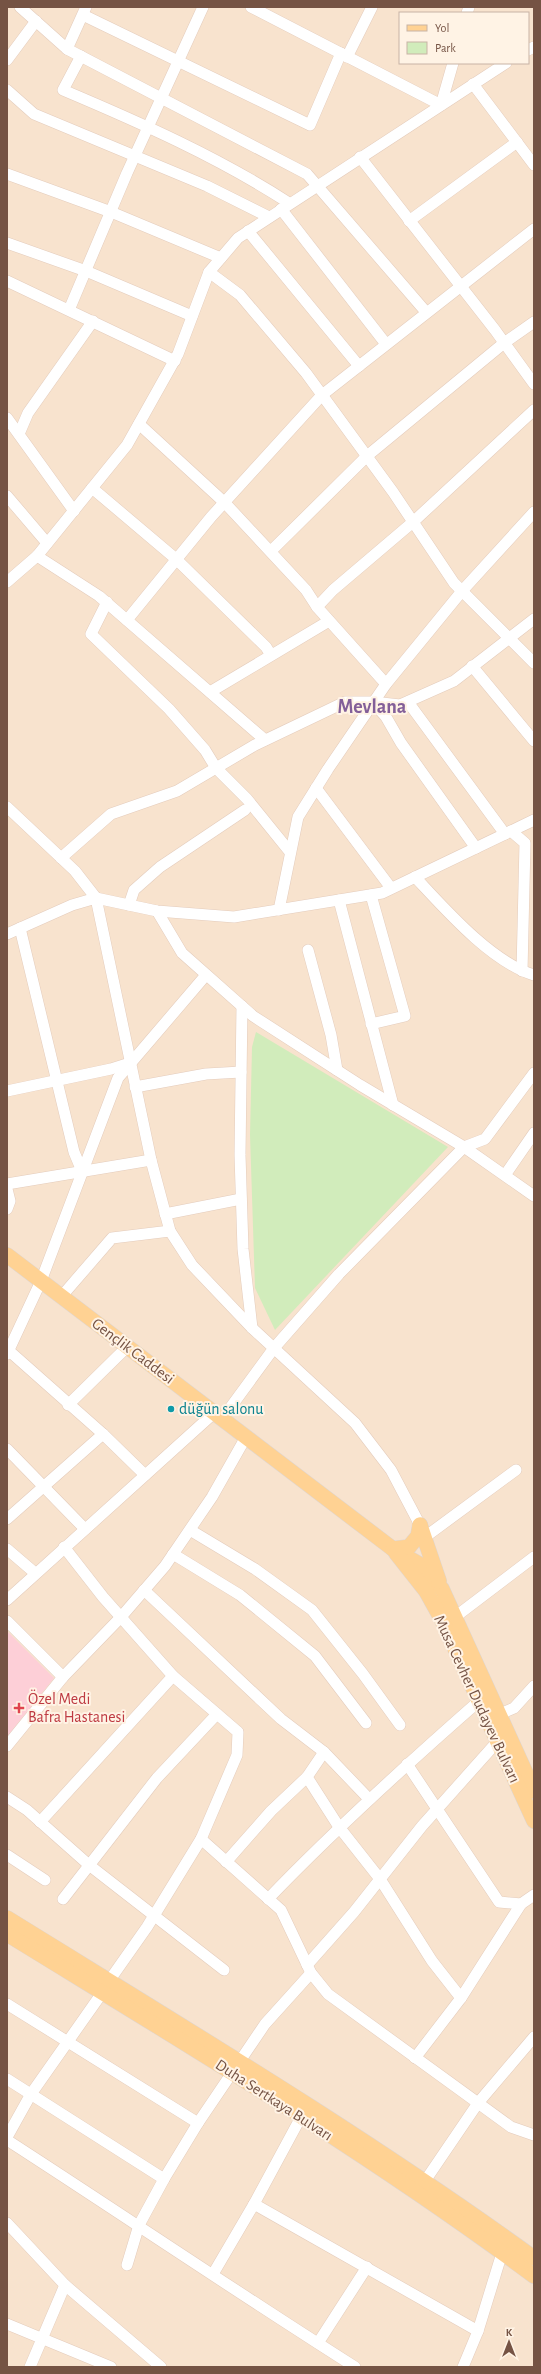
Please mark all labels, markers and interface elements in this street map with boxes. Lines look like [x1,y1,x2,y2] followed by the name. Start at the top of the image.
[399,12,529,64] legend
[435,22,449,34] text: Yol
[435,42,456,54] text: Park
[338,697,407,717] district label: Mevlana
[89,1315,177,1387] street label: Gençlik Caddesi
[179,1401,264,1417] place label: düğün salonu
[166,1404,176,1414] marker: düğün salonu
[430,1613,523,1786] street label: Musa Cevher Dudayev Bulvarı
[28,1689,125,1725] place label: Özel Medi Bafra Hastanesi
[13,1702,25,1714] marker: Özel Medi Bafra Hastanesi
[212,2056,335,2145] street label: Duha Sertkaya Bulvarı
[489,2322,529,2362] north arrow
[506,2327,513,2338] text: K

